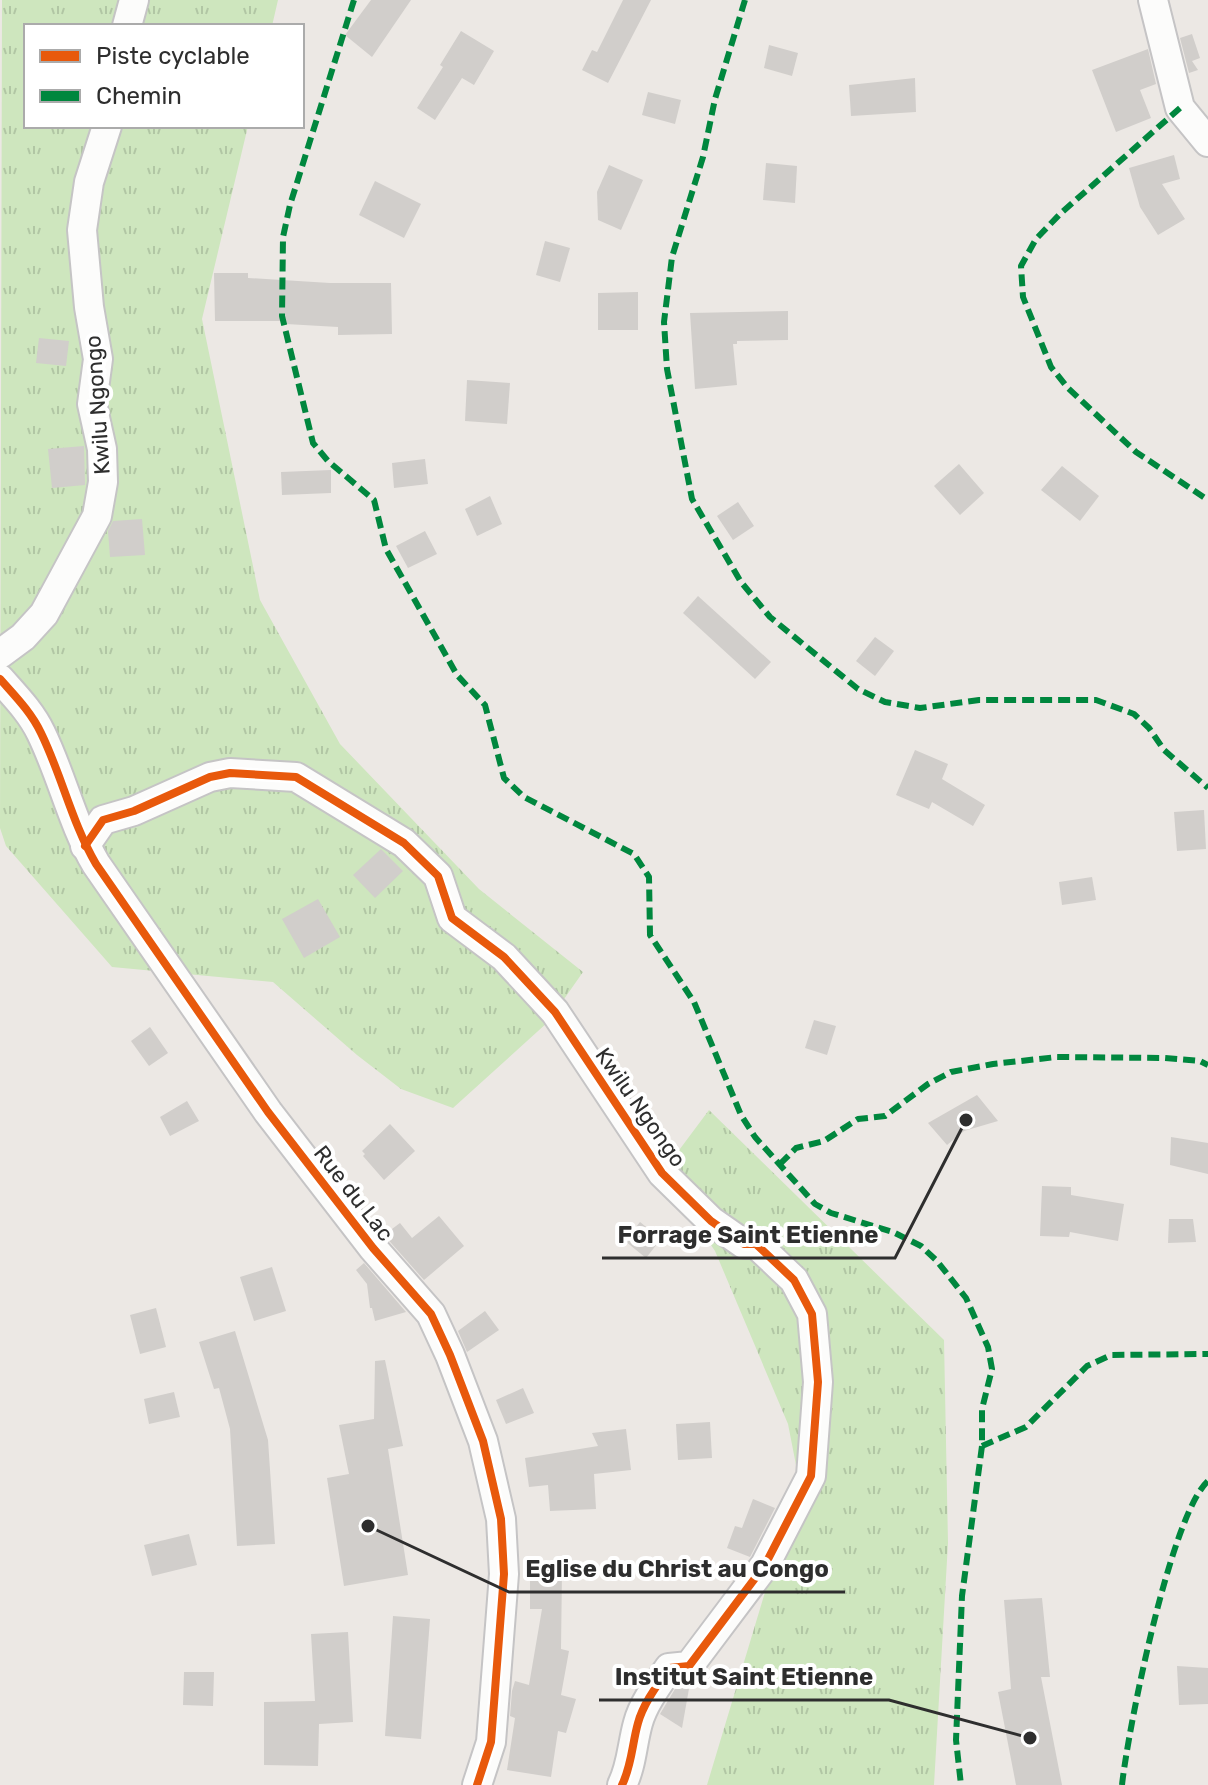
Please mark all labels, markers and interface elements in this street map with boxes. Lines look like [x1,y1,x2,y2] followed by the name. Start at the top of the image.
[24,24,304,128] legend
[96,42,250,70] text: Piste cyclable
[96,82,182,110] text: Chemin
[79,334,116,475] street label: Kwilu Ngongo
[590,1042,692,1172] street label: Kwilu Ngongo
[308,1140,399,1246] street label: Rue du Lac
[602,1210,895,1258] callout: Forrage Saint Etienne
[618,1221,878,1249] text: Forrage Saint Etienne
[509,1544,845,1592] callout: Eglise du Christ au Congo
[525,1555,829,1583] text: Eglise du Christ au Congo
[599,1652,889,1700] callout: Institut Saint Etienne
[615,1663,873,1691] text: Institut Saint Etienne

